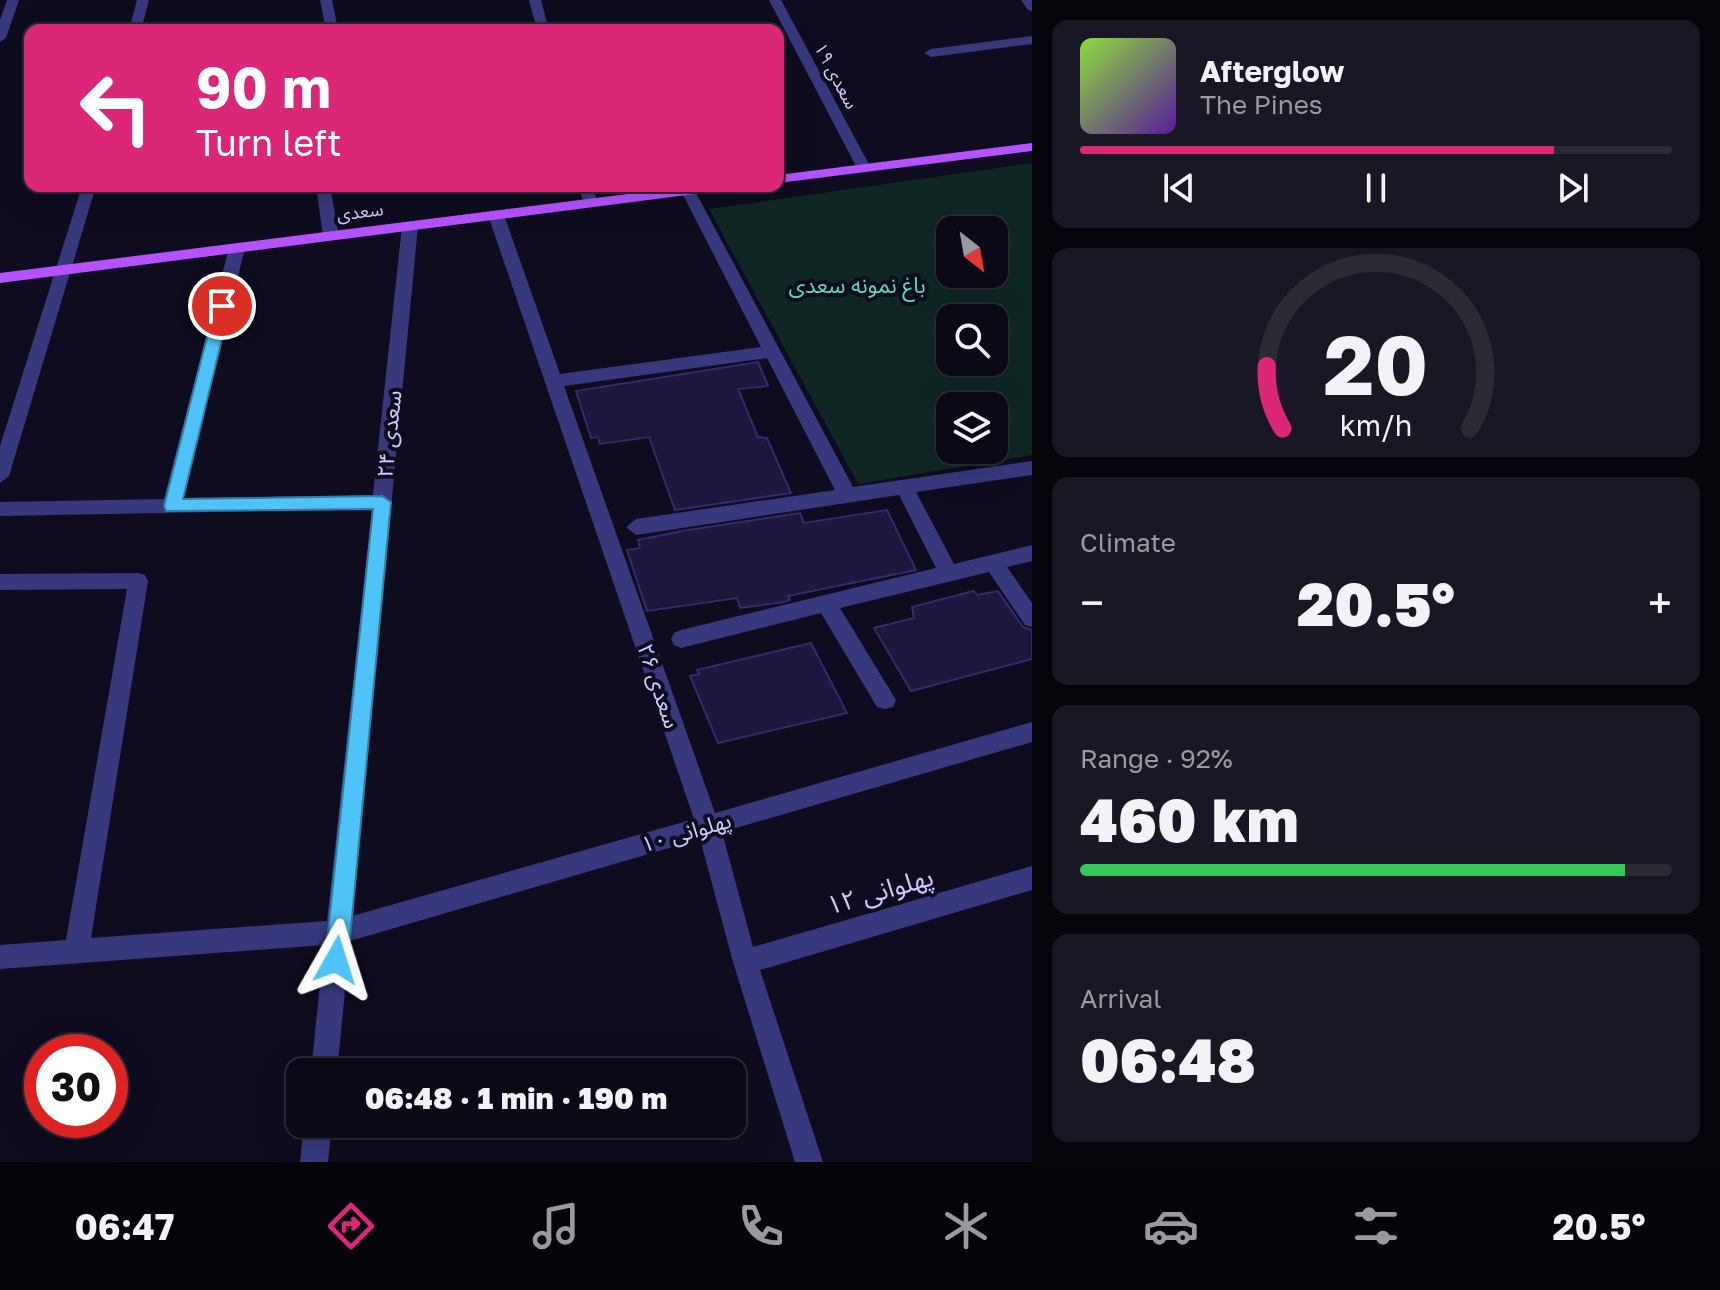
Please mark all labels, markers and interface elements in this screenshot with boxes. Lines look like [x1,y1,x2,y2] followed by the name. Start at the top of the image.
[809,39,863,113] street label: سعدی ۱۹
[196,53,331,120] text: 90 m
[1200,53,1344,89] text: Afterglow
[64,56,168,160] icon: left
[1200,89,1323,120] text: The Pines
[196,121,342,164] text: Turn left
[1157,166,1201,210] icon: previous
[1354,166,1398,210] icon: pause
[1551,166,1595,210] icon: next
[335,197,385,226] street label: سعدی
[936,216,1008,288] north arrow
[936,216,1008,464] map controls
[788,271,926,302] park label: باغ نمونه سعدی
[188,272,256,340] pin
[200,284,244,328] icon: arrive
[936,304,1008,376] button: search
[1324,312,1428,412] text: 20
[370,389,407,479] street label: سعدی ۲۴
[936,392,1008,464] button: layers
[1340,408,1412,442] text: km/h
[1080,527,1176,558] text: Climate
[1297,567,1455,639] text: 20.5°
[1080,576,1104,629] text: −
[1648,576,1672,629] text: +
[632,640,687,732] street label: سعدی ۲۶
[1080,743,1233,774] text: Range · 92%
[1080,783,1299,855] text: 460 km
[638,806,735,859] street label: پهلوانی ۱۰
[823,861,937,923] street label: پهلوانی ۱۲
[294,918,378,1002] position arrow
[1080,983,1161,1014] text: Arrival
[1080,1023,1256,1095] text: 06:48
[24,1034,128,1138] speed limit sign: 30
[365,1080,667,1116] text: 06:48 · 1 min · 190 m
[323,1198,379,1254] icon: directions
[528,1198,584,1254] icon: music
[733,1198,789,1254] icon: phone
[938,1198,994,1254] icon: climate
[1143,1198,1199,1254] icon: car
[1348,1198,1404,1254] icon: filters
[74,1205,174,1248] text: 06:47
[1553,1205,1645,1248] text: 20.5°

